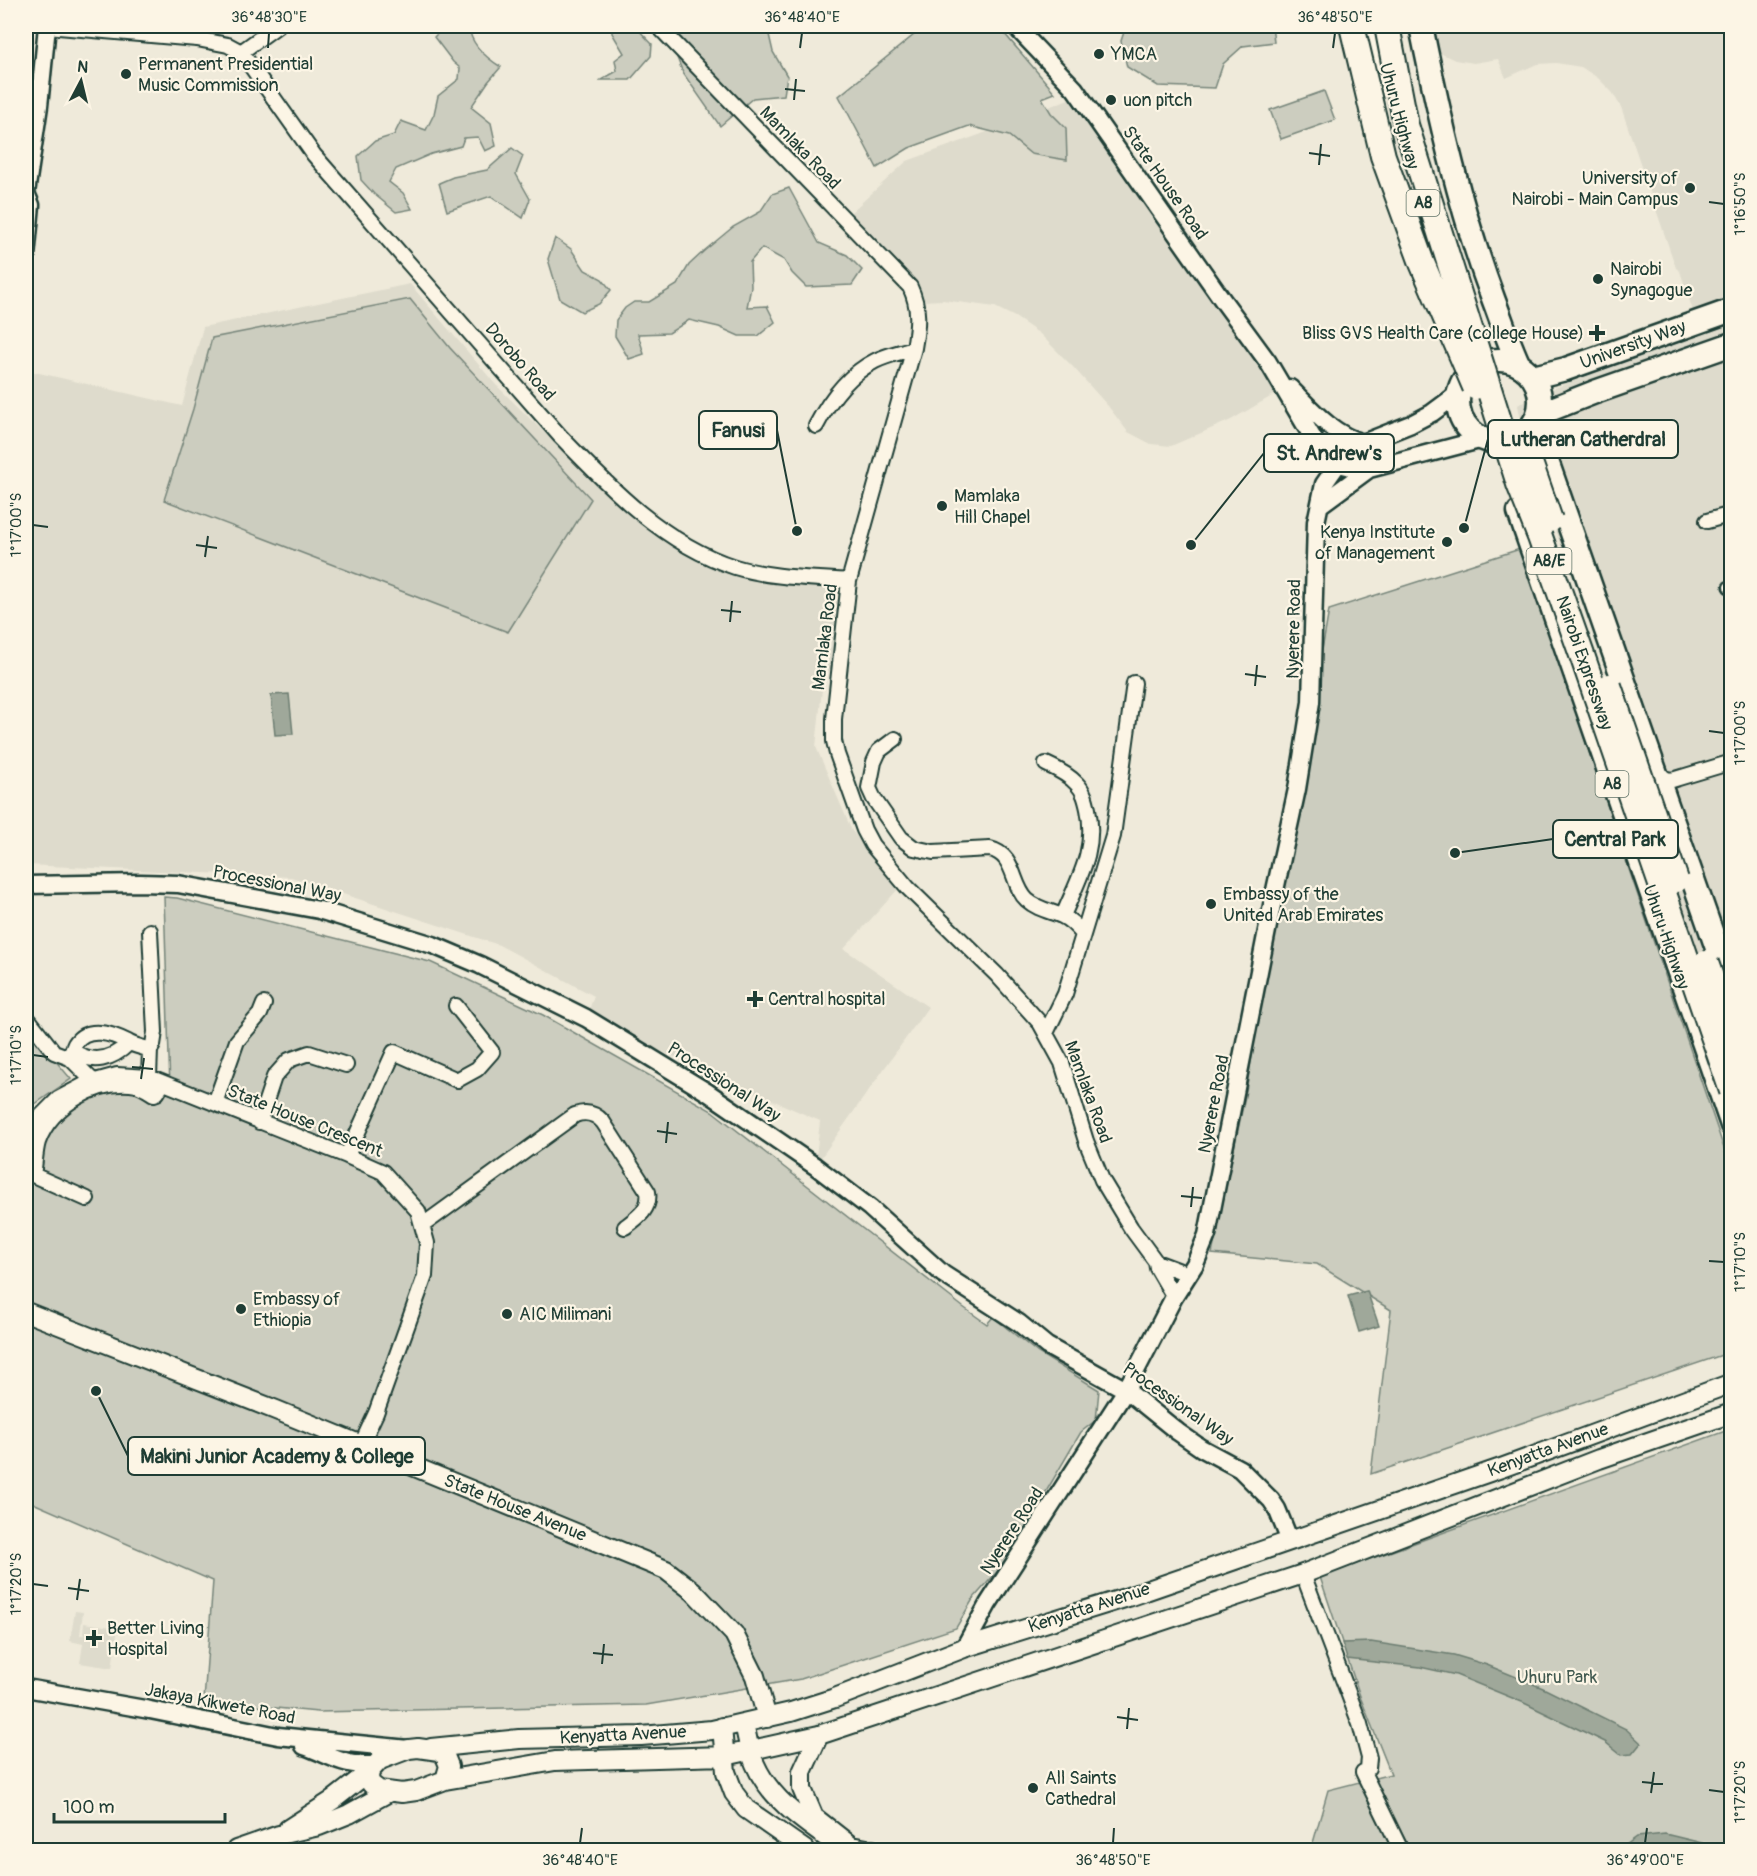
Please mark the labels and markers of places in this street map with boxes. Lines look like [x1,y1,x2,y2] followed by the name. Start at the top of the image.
[1110,43,1158,66] place label: YMCA
[1092,47,1106,61] marker: YMCA
[138,53,313,97] place label: Permanent Presidential Music Commission
[119,67,133,81] marker: Permanent Presidential Music Commission
[1123,89,1192,112] place label: uon pitch
[1104,93,1118,107] marker: uon pitch
[1512,167,1679,211] place label: University of Nairobi - Main Campus
[1683,181,1697,195] marker: University of Nairobi - Main Campus
[1610,258,1693,302] place label: Nairobi Synagogue
[1591,272,1605,286] marker: Nairobi Synagogue
[1302,322,1584,345] place label: Bliss GVS Health Care (college House)
[1588,324,1606,342] marker: Bliss GVS Health Care (college House)
[699,411,777,449] callout: Fanusi
[1488,420,1678,458] callout: Lutheran Catherdral
[1264,434,1394,472] callout: St. Andrew's
[954,485,1031,529] place label: Mamlaka Hill Chapel
[935,499,949,513] marker: Mamlaka Hill Chapel
[1315,521,1436,565] place label: Kenya Institute of Management
[1440,535,1454,549] marker: Kenya Institute of Management
[1553,820,1678,858] callout: Central Park
[1223,883,1383,927] place label: Embassy of the United Arab Emirates
[1204,897,1218,911] marker: Embassy of the United Arab Emirates
[768,988,886,1011] place label: Central hospital
[746,990,764,1008] marker: Central hospital
[253,1288,341,1332] place label: Embassy of Ethiopia
[234,1302,248,1316] marker: Embassy of Ethiopia
[519,1303,611,1326] place label: AIC Milimani
[500,1307,514,1321] marker: AIC Milimani
[128,1437,425,1475] callout: Makini Junior Academy & College
[107,1617,204,1661] place label: Better Living Hospital
[85,1629,103,1647] marker: Better Living Hospital
[1045,1767,1116,1811] place label: All Saints Cathedral
[1026,1781,1040,1795] marker: All Saints Cathedral

